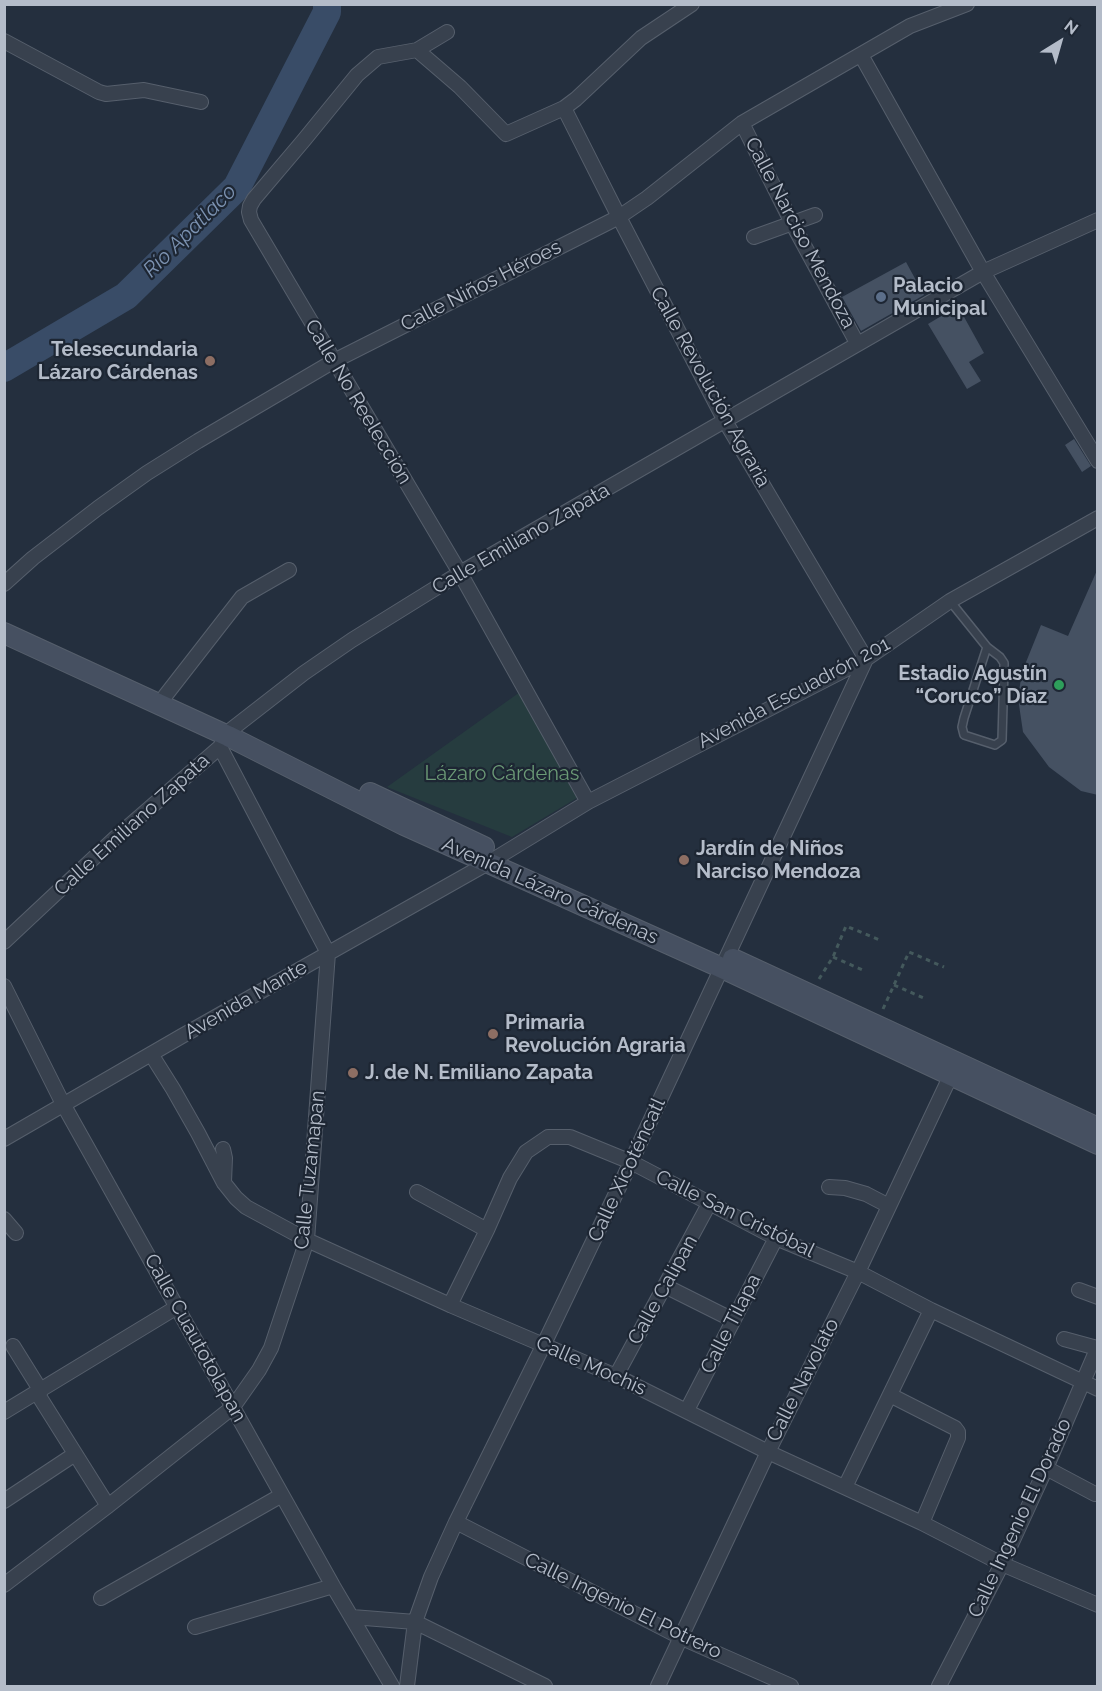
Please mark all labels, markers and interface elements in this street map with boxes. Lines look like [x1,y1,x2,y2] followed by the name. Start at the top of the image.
[1030,12,1090,72] north arrow
[1061,16,1082,38] text: N
[739,133,861,333] street label: Calle Narciso Mendoza
[138,179,242,283] water label: Río Apatlaco
[397,235,565,337] street label: Calle Niños Héroes
[893,274,987,321] place label: Palacio Municipal
[645,282,775,492] street label: Calle Revolución Agraria
[874,290,888,304] marker: Palacio Municipal
[299,315,417,489] street label: Calle No Reelección
[38,338,198,385] place label: Telesecundaria Lázaro Cárdenas
[203,354,217,368] marker: Telesecundaria Lázaro Cárdenas
[428,478,614,600] street label: Calle Emiliano Zapata
[694,632,894,754] street label: Avenida Escuadrón 201
[898,662,1047,709] place label: Estadio Agustín “Coruco” Díaz
[1052,678,1066,692] marker: Estadio Agustín “Coruco” Díaz
[49,749,215,901] street label: Calle Emiliano Zapata
[425,762,579,786] park label: Lázaro Cárdenas
[438,832,662,950] street label: Avenida Lázaro Cárdenas
[696,837,861,884] place label: Jardín de Niños Narciso Mendoza
[677,853,691,867] marker: Jardín de Niños Narciso Mendoza
[180,955,312,1045] street label: Avenida Mante
[505,1011,686,1058] place label: Primaria Revolución Agraria
[486,1027,500,1041] marker: Primaria Revolución Agraria
[365,1061,593,1085] place label: J. de N. Emiliano Zapata
[346,1066,360,1080] marker: J. de N. Emiliano Zapata
[290,1089,330,1251] street label: Calle Tuzamapan
[583,1094,671,1246] street label: Calle Xicoténcatl
[652,1165,818,1263] street label: Calle San Cristóbal
[623,1231,703,1349] street label: Calle Calipan
[139,1250,251,1426] street label: Calle Cuautotolapan
[696,1270,766,1378] street label: Calle Tilapa
[762,1314,844,1446] street label: Calle Navolato
[532,1331,650,1401] street label: Calle Mochis
[963,1414,1077,1622] street label: Calle Ingenio El Dorado
[520,1548,726,1664] street label: Calle Ingenio El Potrero

